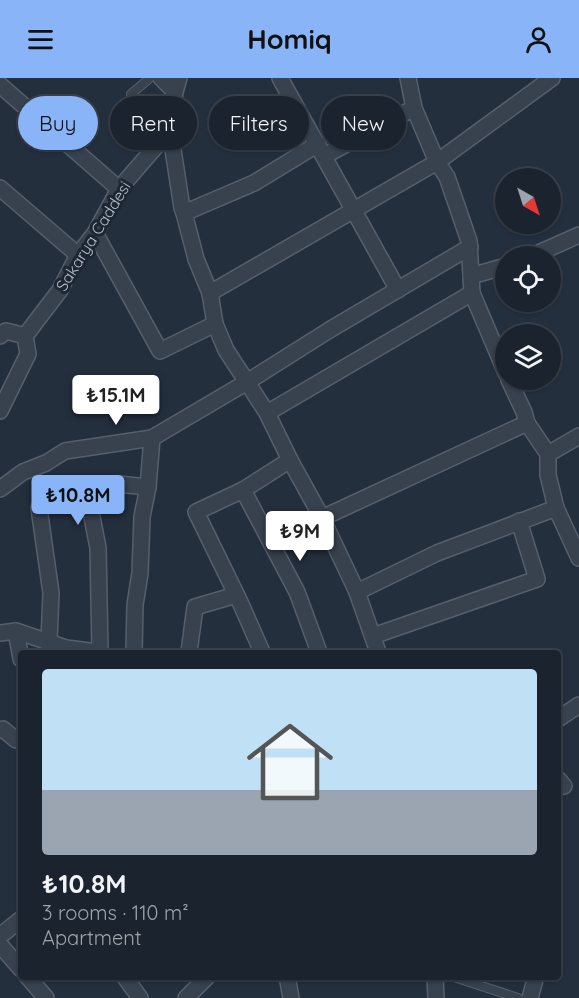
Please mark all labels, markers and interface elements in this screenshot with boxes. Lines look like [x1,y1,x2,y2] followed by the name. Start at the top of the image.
[247,22,332,56] text: Homiq
[24,23,57,56] icon: menu
[522,23,555,56] icon: person
[18,96,98,150] chip: Buy
[110,96,197,150] chip: Rent
[209,96,309,150] chip: Filters
[321,96,406,150] chip: New
[495,168,561,234] north arrow
[495,168,561,390] map controls
[51,177,135,295] street label: Sakarya Caddesi
[495,246,561,312] button: locate
[495,324,561,390] button: layers
[67,375,165,426] pin: ₺15.1M
[86,382,146,407] text: ₺15.1M
[29,475,127,526] pin: ₺10.8M
[45,482,111,507] text: ₺10.8M
[271,511,329,562] pin: ₺9M
[280,518,320,543] text: ₺9M
[236,708,344,816] icon: home
[42,867,127,900] text: ₺10.8M
[42,900,189,925] text: 3 rooms · 110 m²
[42,925,142,950] text: Apartment

